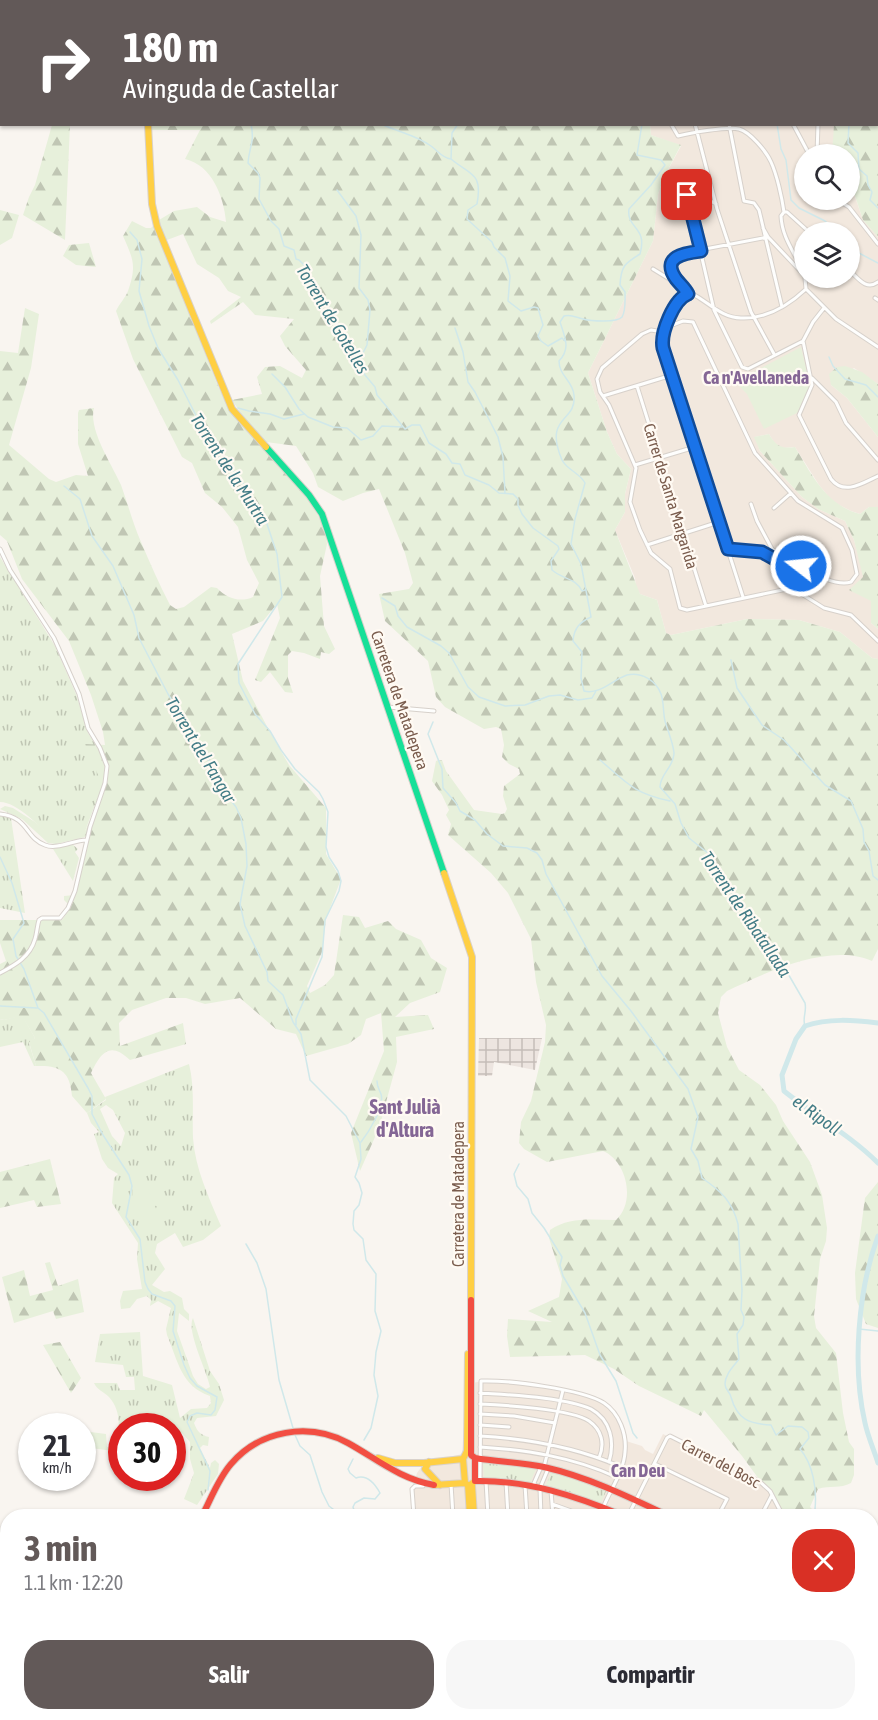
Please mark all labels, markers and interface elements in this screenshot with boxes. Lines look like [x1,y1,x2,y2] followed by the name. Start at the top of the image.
[123,23,218,71] text: 180 m
[24,24,102,102] icon: right
[123,73,338,104] text: Avinguda de Castellar
[794,144,860,288] map controls
[794,144,860,210] button: search
[661,169,712,220] pin
[670,178,703,211] icon: arrive
[794,222,860,288] button: layers
[292,260,374,378] water label: Torrent de Gotelles
[703,367,809,388] district label: Ca n'Avellaneda
[186,409,274,529] water label: Torrent de la Murtra
[639,421,702,571] street label: Carrer de Santa Margarida
[769,534,833,598] position arrow
[367,628,432,772] street label: Carretera de Matadepera
[161,693,241,807] water label: Torrent del Fangar
[696,847,796,981] water label: Torrent de Ribatallada
[789,1090,845,1140] water label: el Ripoll
[369,1095,441,1141] district label: Sant Julià d'Altura
[449,1121,468,1267] street label: Carretera de Matadepera
[108,1413,186,1491] speed limit sign: 30
[43,1428,71,1462] text: 21
[679,1435,763,1491] street label: Carrer del Bosc
[42,1459,72,1476] text: km/h
[611,1460,666,1481] district label: Can Deu
[24,1527,98,1569] text: 3 min
[792,1529,855,1592] button: close
[24,1571,123,1594] text: 1.1 km · 12:20
[24,1640,434,1709] button: Salir
[446,1640,855,1709] button: Compartir

